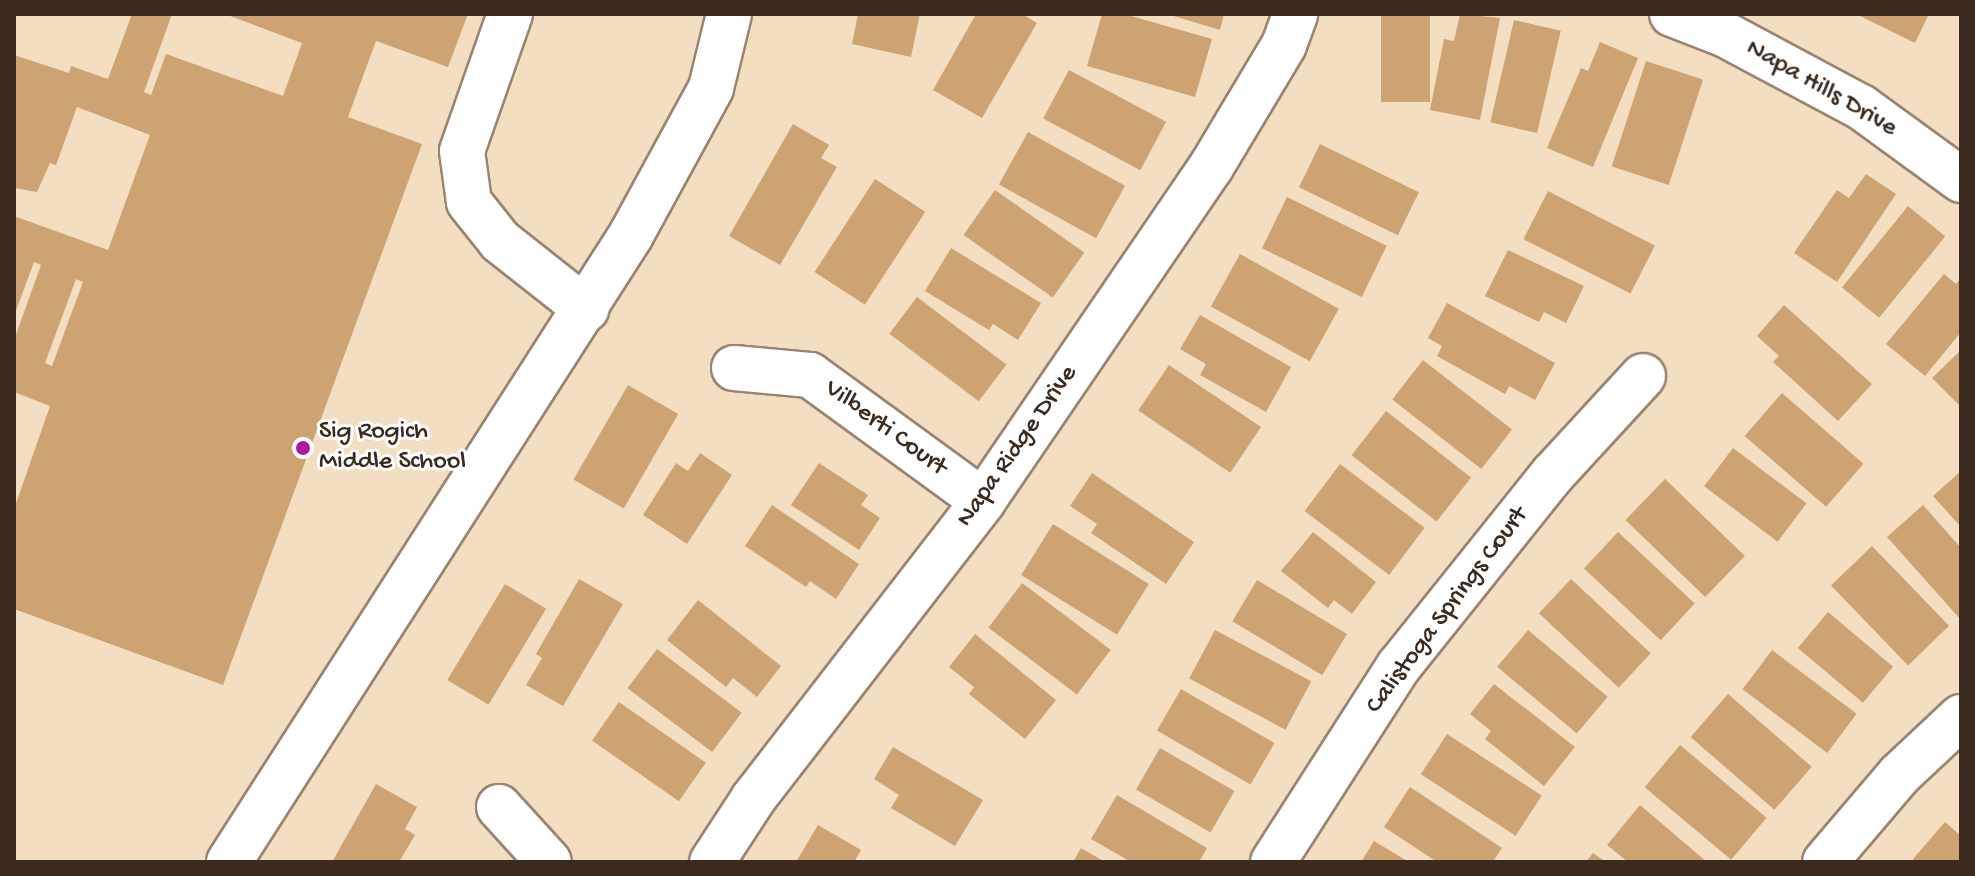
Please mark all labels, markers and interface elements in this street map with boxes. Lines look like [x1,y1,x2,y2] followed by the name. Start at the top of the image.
[1740,33,1902,145] street label: Napa Hills Drive
[951,360,1085,534] street label: Napa Ridge Drive
[818,374,952,484] street label: Vilberti Court
[319,417,466,478] place label: Sig Rogich Middle School
[294,439,312,457] marker: Sig Rogich Middle School
[1360,501,1536,721] street label: Calistoga Springs Court

